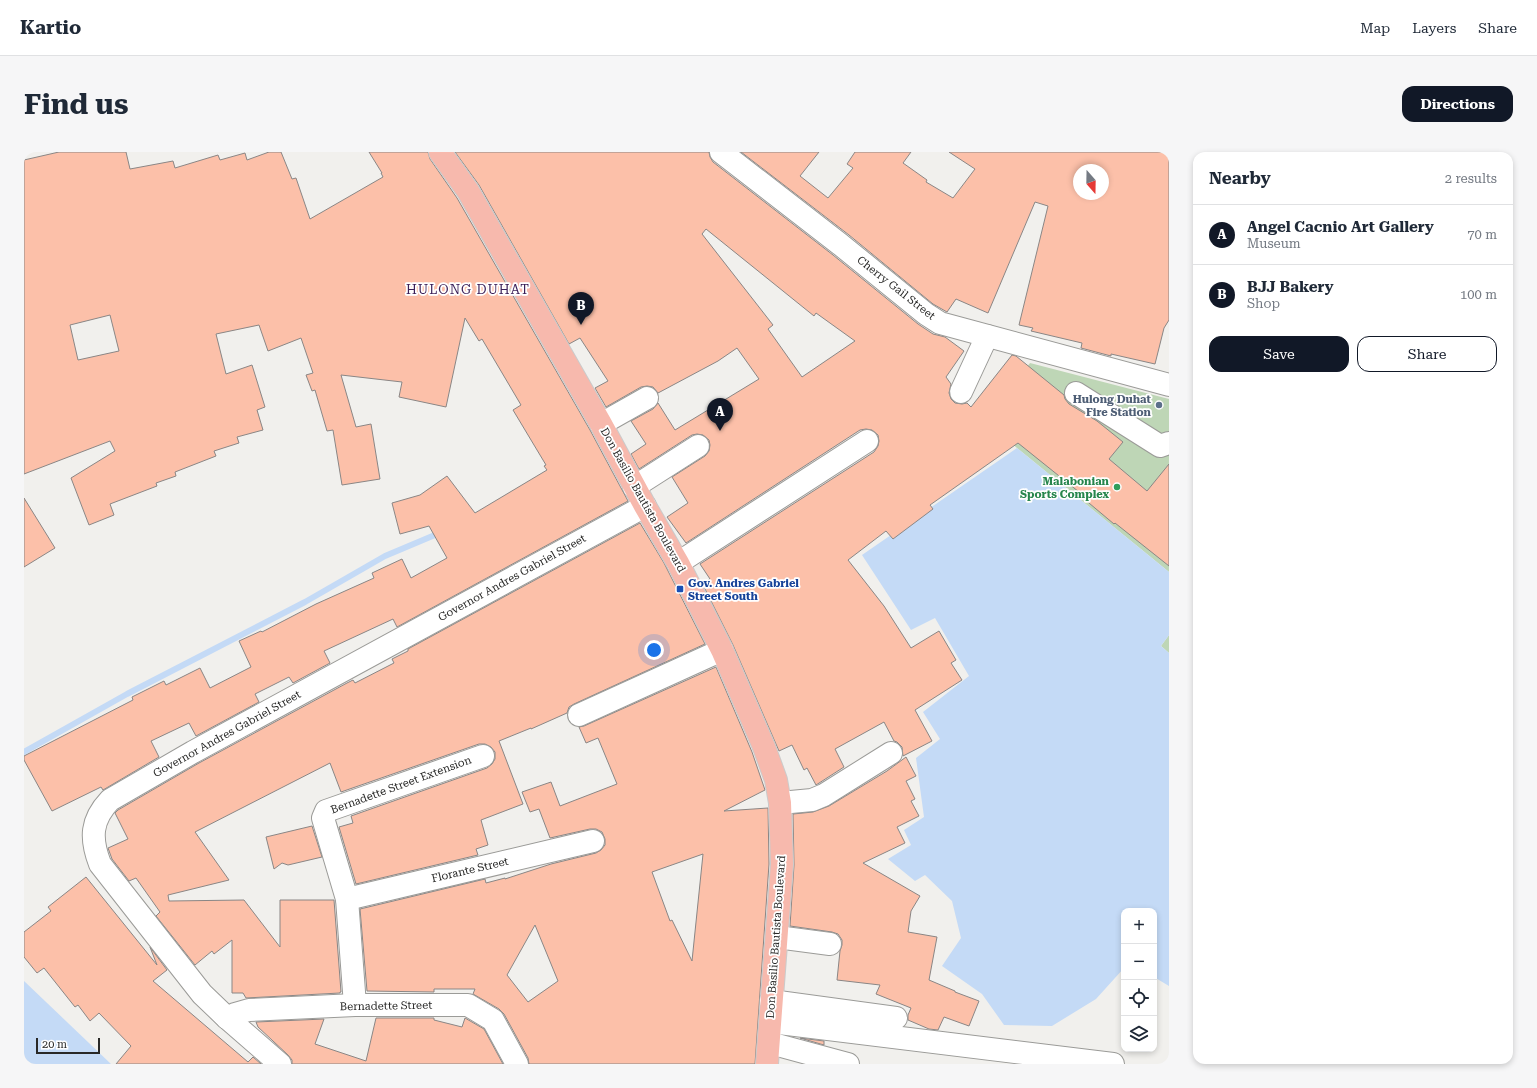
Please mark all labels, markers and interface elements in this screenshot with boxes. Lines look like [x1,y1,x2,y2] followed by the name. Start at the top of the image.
[20,16,81,39] text: Kartio
[1360,20,1390,36] text: Map
[1412,20,1456,36] text: Layers
[1478,20,1517,36] text: Share
[1402,86,1513,122] button: Directions
[24,88,128,121] text: Find us
[1073,164,1109,200] north arrow
[1209,168,1271,188] text: Nearby
[1445,171,1497,186] text: 2 results
[1247,218,1434,236] text: Angel Cacnio Art Gallery
[1217,227,1227,242] text: A
[1467,227,1497,242] text: 70 m
[1247,236,1301,251] text: Museum
[854,253,938,323] street label: Cherry Gail Street
[1247,278,1334,296] text: BJJ Bakery
[406,282,530,297] district label: HULONG DUHAT
[1217,287,1227,302] text: B
[1460,287,1497,302] text: 100 m
[568,292,594,325] pin: B
[1247,296,1280,311] text: Shop
[1209,336,1349,372] button: Save
[1357,336,1497,372] button: Share
[1073,393,1152,419] place label: Hulong Duhat Fire Station
[707,398,733,431] pin: A
[1154,400,1164,410] marker: Hulong Duhat Fire Station
[598,425,688,575] street label: Don Basilio Bautista Boulevard
[1020,475,1110,501] place label: Malabonian Sports Complex
[1112,482,1122,492] marker: Malabonian Sports Complex
[436,532,588,624] street label: Governor Andres Gabriel Street
[688,577,799,603] place label: Gov. Andres Gabriel Street South
[675,584,685,594] marker: Gov. Andres Gabriel Street South
[644,640,664,660] your location
[151,688,303,780] street label: Governor Andres Gabriel Street
[329,753,473,817] street label: Bernadette Street Extension
[430,855,510,885] street label: Florante Street
[764,855,788,1019] street label: Don Basilio Bautista Boulevard
[1121,908,1157,1052] map controls
[1121,908,1157,944] button: +
[1121,944,1157,980] button: −
[1121,980,1157,1016] button: locate
[340,999,432,1013] street label: Bernadette Street
[1121,1016,1157,1052] button: layers
[36,1036,100,1055] scale bar
[42,1038,67,1051] text: 20 m

